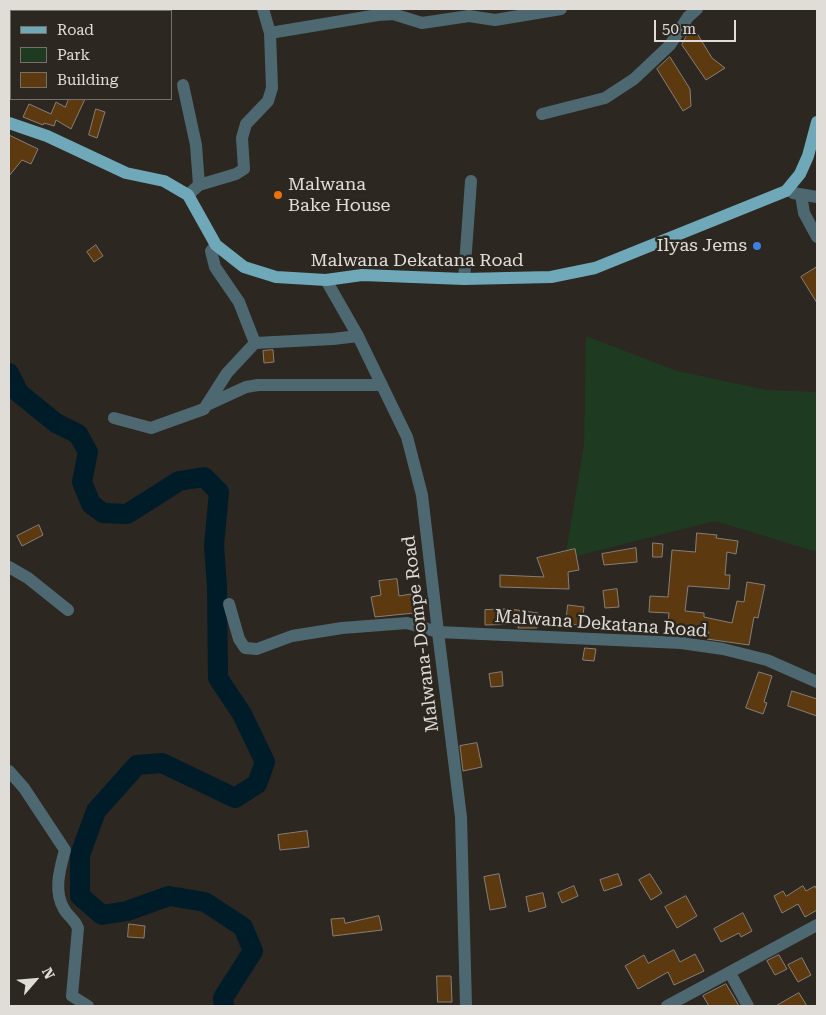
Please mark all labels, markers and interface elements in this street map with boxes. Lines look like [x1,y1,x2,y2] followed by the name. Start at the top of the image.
[10,10,172,100] legend
[656,10,738,42] scale bar
[662,20,696,38] text: 50 m
[57,21,94,39] text: Road
[57,46,90,64] text: Park
[57,71,118,89] text: Building
[288,174,390,216] place label: Malwana Bake House
[272,189,284,201] marker: Malwana Bake House
[657,235,747,257] place label: Ilyas Jems
[751,240,763,252] marker: Ilyas Jems
[310,250,524,272] street label: Malwana Dekatana Road
[398,534,444,734] street label: Malwana-Dompe Road
[494,606,708,642] street label: Malwana Dekatana Road
[10,955,60,1005] north arrow
[39,965,58,982] text: N

